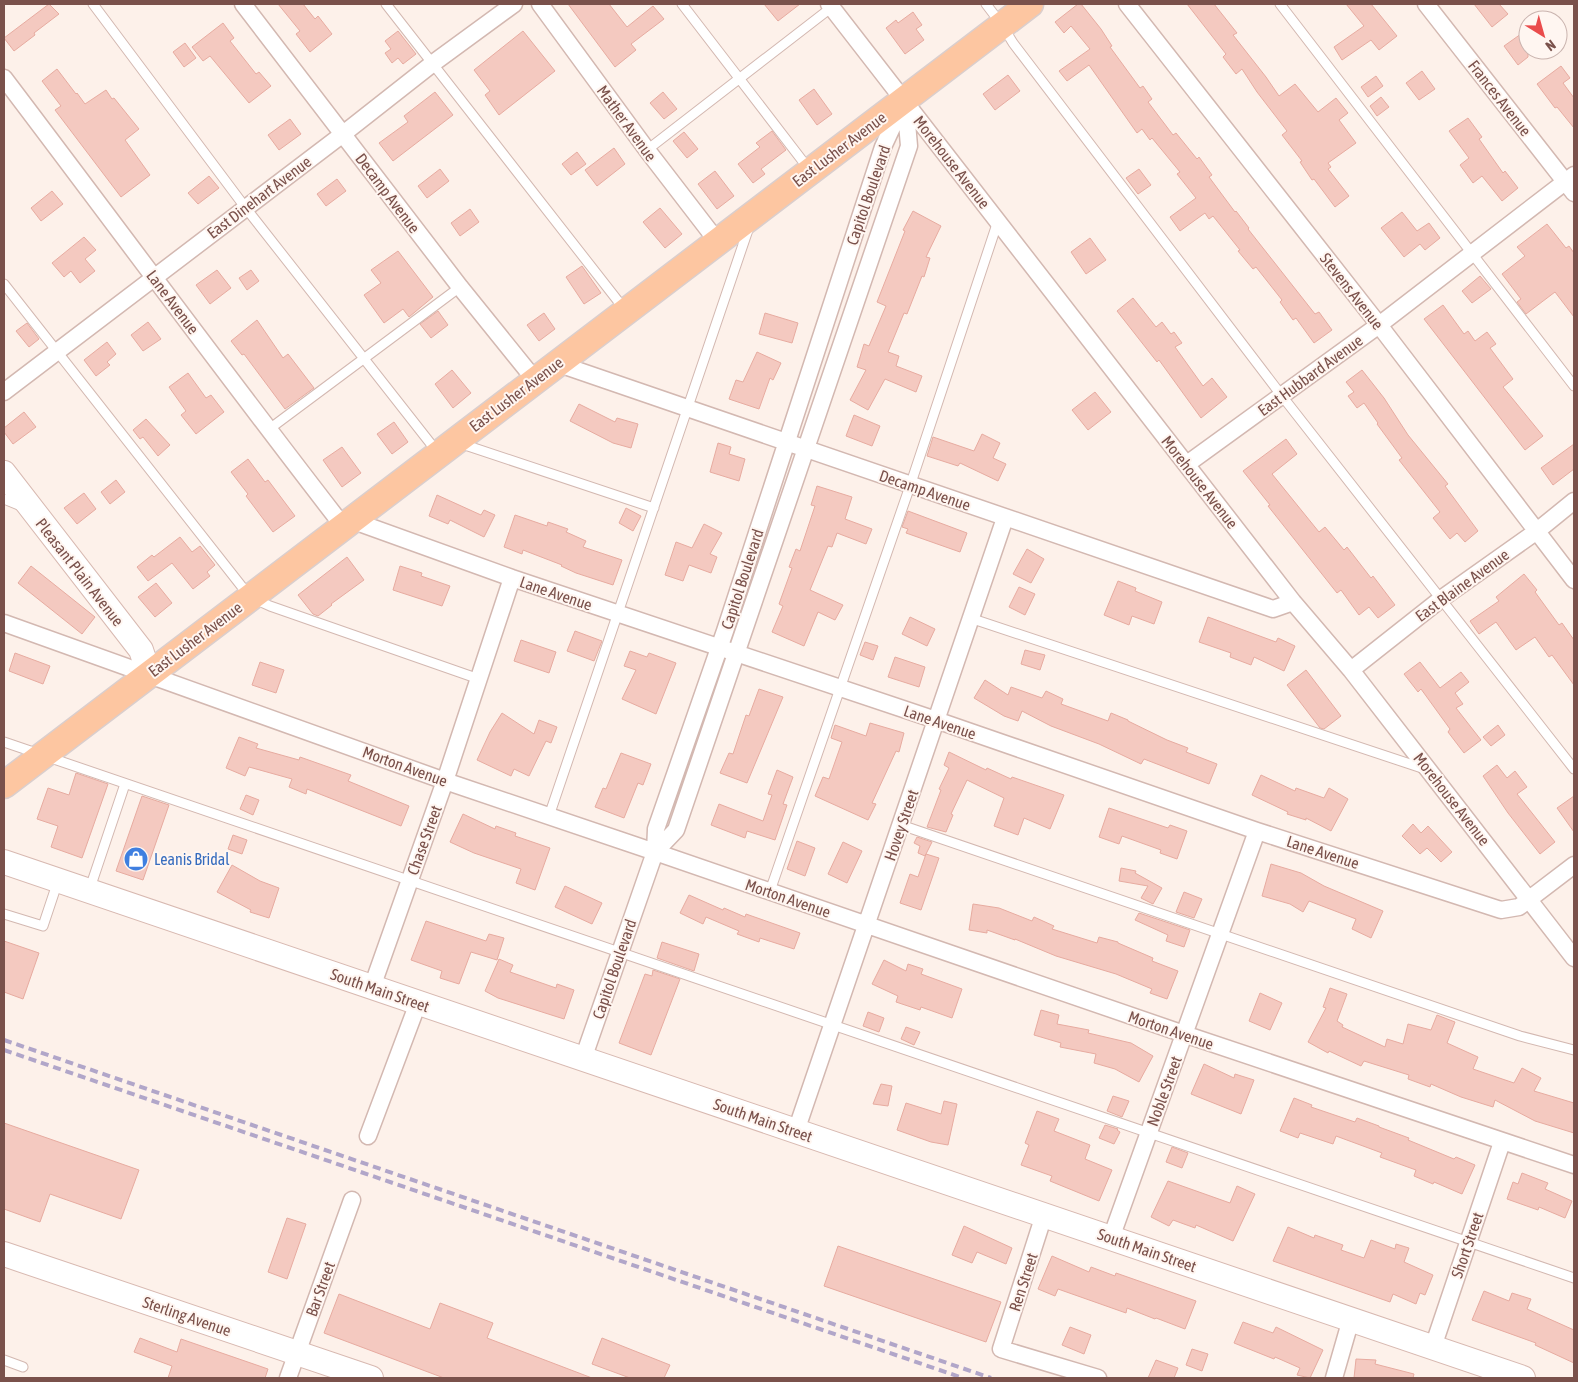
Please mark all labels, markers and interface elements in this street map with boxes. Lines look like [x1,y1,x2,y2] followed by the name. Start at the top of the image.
[1518,10,1568,60] north arrow
[1543,37,1559,54] text: N
[1465,57,1535,139] street label: Frances Avenue
[594,82,660,164] street label: Mather Avenue
[789,108,889,190] street label: East Lusher Avenue
[910,112,994,212] street label: Morehouse Avenue
[842,143,894,248] street label: Capitol Boulevard
[351,150,424,237] street label: Decamp Avenue
[204,152,314,242] street label: East Dinehart Avenue
[1317,249,1387,333] street label: Stevens Avenue
[143,267,203,337] street label: Lane Avenue
[1254,331,1366,419] street label: East Hubbard Avenue
[466,353,566,435] street label: East Lusher Avenue
[1158,432,1242,532] street label: Morehouse Avenue
[877,466,973,515] street label: Decamp Avenue
[32,515,128,629] street label: Pleasant Plain Avenue
[717,527,768,632] street label: Capitol Boulevard
[1412,545,1512,625] street label: East Blaine Avenue
[518,572,594,614] street label: Lane Avenue
[145,598,245,680] street label: East Lusher Avenue
[902,701,978,743] street label: Lane Avenue
[360,742,450,790] street label: Morton Avenue
[1410,749,1494,849] street label: Morehouse Avenue
[880,787,923,863] street label: Hovey Street
[403,802,445,877] street label: Chase Street
[1284,832,1362,872] street label: Lane Avenue
[123,846,149,872] shop icon: Leanis Bridal
[154,850,230,868] place label: Leanis Bridal
[743,875,833,921] street label: Morton Avenue
[588,917,640,1022] street label: Capitol Boulevard
[328,965,432,1015] street label: South Main Street
[1126,1007,1216,1053] street label: Morton Avenue
[1143,1053,1185,1128] street label: Noble Street
[711,1095,815,1145] street label: South Main Street
[1447,1209,1487,1280] street label: Short Street
[1095,1225,1199,1275] street label: South Main Street
[1005,1250,1041,1313] street label: Ren Street
[302,1259,338,1319] street label: Bar Street
[140,1292,234,1340] street label: Sterling Avenue

